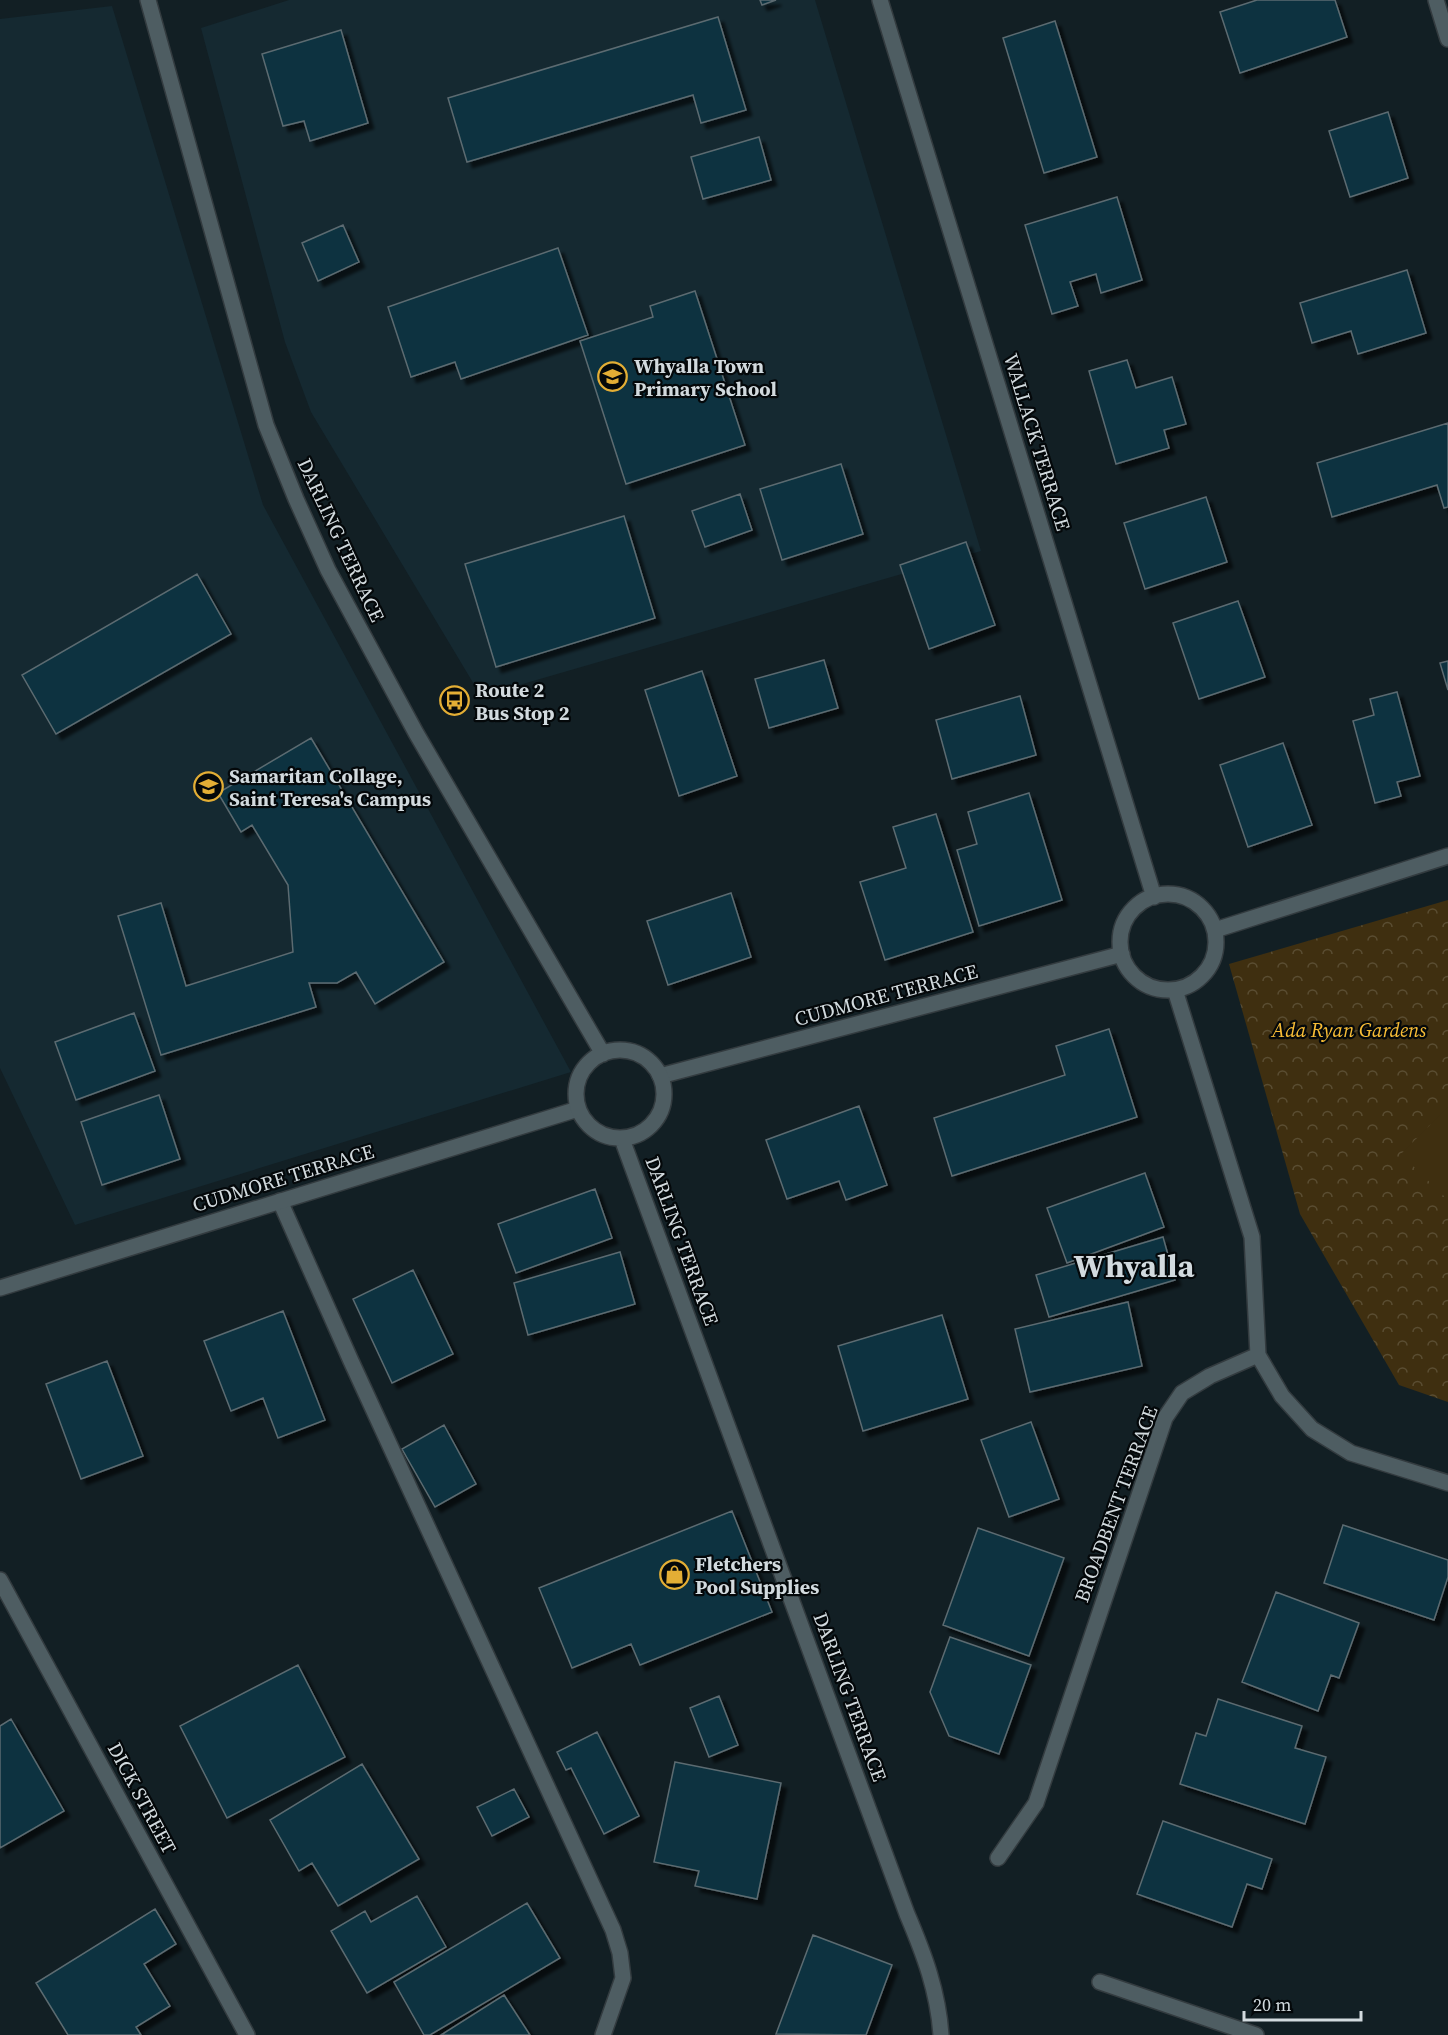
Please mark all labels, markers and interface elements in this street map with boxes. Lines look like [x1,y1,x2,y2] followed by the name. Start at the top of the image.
[997,350,1077,534] street label: WALLACK TERRACE
[634,352,777,403] place label: Whyalla Town Primary School
[597,361,629,393] school or university icon: Whyalla Town Primary School
[291,453,391,627] street label: DARLING TERRACE
[475,676,570,727] place label: Route 2 Bus Stop 2
[438,685,470,717] bus stop icon: Route 2 Bus Stop 2
[229,762,431,813] place label: Samaritan Collage, Saint Teresa's Campus
[192,771,224,803] school or university icon: Samaritan Collage, Saint Teresa's Campus
[791,957,981,1033] street label: CUDMORE TERRACE
[1271,1016,1427,1044] park label: Ada Ryan Gardens
[189,1137,377,1219] street label: CUDMORE TERRACE
[638,1153,726,1329] street label: DARLING TERRACE
[1074,1244,1195,1288] district label: Whyalla
[1067,1402,1165,1606] street label: BROADBENT TERRACE
[695,1550,819,1601] place label: Fletchers Pool Supplies
[658,1559,690,1591] shop icon: Fletchers Pool Supplies
[806,1609,894,1785] street label: DARLING TERRACE
[101,1737,183,1859] street label: DICK STREET
[1244,1984,1361,2022] scale bar
[1253,1992,1291,2017] text: 20 m

